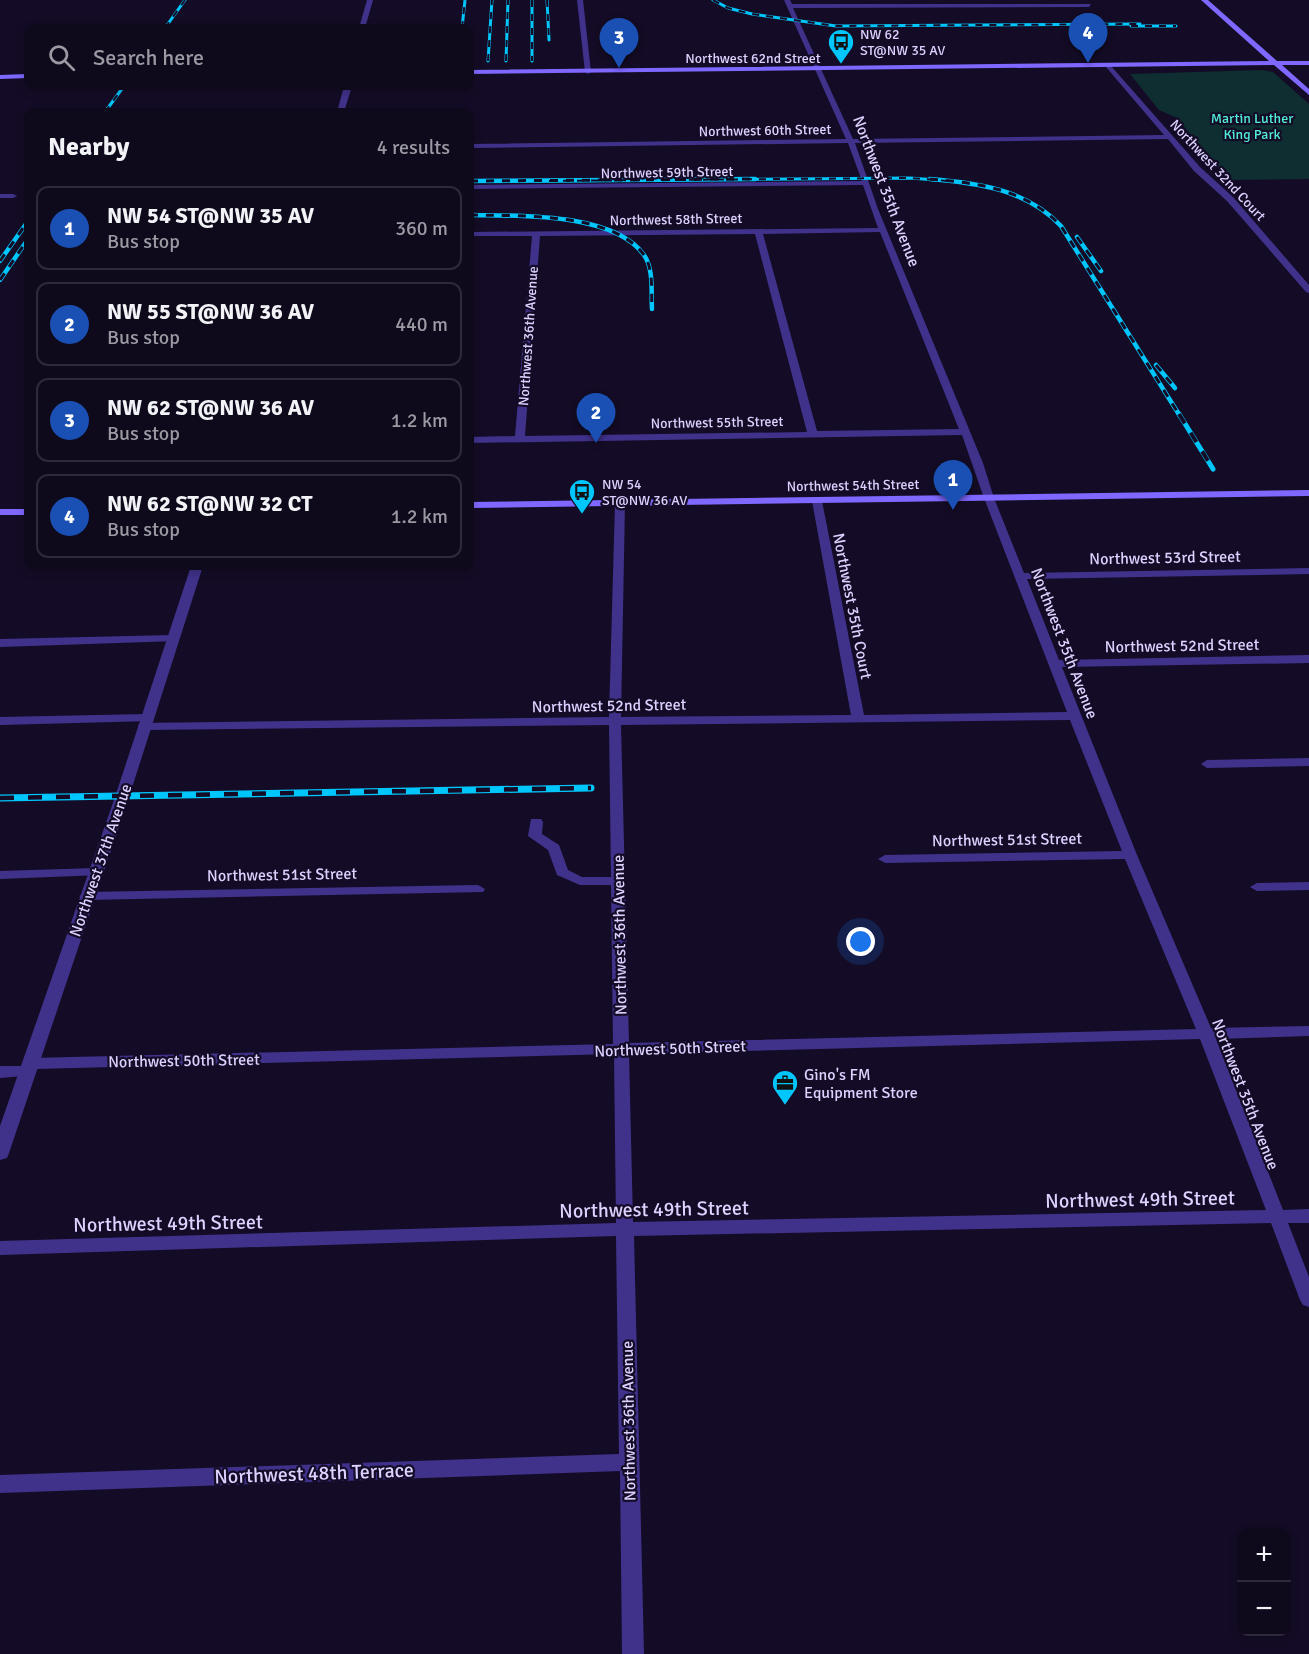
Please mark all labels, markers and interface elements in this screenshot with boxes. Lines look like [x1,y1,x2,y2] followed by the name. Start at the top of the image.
[1068,14,1108,63] pin: 4
[600,19,638,68] pin: 3
[24,24,474,90] search box
[860,26,945,59] place label: NW 62 ST@NW 35 AV
[826,27,856,65] bus stop icon: NW 62 ST@NW 35 AV
[45,41,78,74] icon: search
[93,44,204,71] text: Search here
[685,50,821,67] street label: Northwest 62nd Street
[1211,110,1294,143] park label: Martin Luther King Park
[848,113,924,270] street label: Northwest 35th Avenue
[1166,116,1269,225] street label: Northwest 32nd Court
[698,121,832,140] street label: Northwest 60th Street
[48,131,129,163] text: Nearby
[377,135,450,160] text: 4 results
[600,163,734,182] street label: Northwest 59th Street
[107,202,314,229] text: NW 54 ST@NW 35 AV
[609,210,743,229] street label: Northwest 58th Street
[64,216,75,241] text: 1
[395,216,448,241] text: 360 m
[107,229,180,254] text: Bus stop
[515,266,542,407] street label: Northwest 36th Avenue
[107,298,314,325] text: NW 55 ST@NW 36 AV
[64,312,75,337] text: 2
[395,312,448,337] text: 440 m
[107,325,180,350] text: Bus stop
[107,394,314,421] text: NW 62 ST@NW 36 AV
[576,394,616,443] pin: 2
[64,408,75,433] text: 3
[391,408,448,433] text: 1.2 km
[650,413,784,432] street label: Northwest 55th Street
[107,421,180,446] text: Bus stop
[934,460,972,510] pin: 1
[602,476,687,509] place label: NW 54 ST@NW 36 AV
[786,476,920,495] street label: Northwest 54th Street
[567,477,597,515] bus stop icon: NW 54 ST@NW 36 AV
[107,490,312,517] text: NW 62 ST@NW 32 CT
[64,504,75,529] text: 4
[391,504,448,529] text: 1.2 km
[107,517,180,542] text: Bus stop
[828,531,876,681] street label: Northwest 35th Court
[1089,547,1241,569] street label: Northwest 53rd Street
[1026,565,1102,722] street label: Northwest 35th Avenue
[1105,635,1260,657] street label: Northwest 52nd Street
[532,695,687,717] street label: Northwest 52nd Street
[65,781,136,939] street label: Northwest 37th Avenue
[932,829,1083,851] street label: Northwest 51st Street
[609,855,631,1015] street label: Northwest 36th Avenue
[207,864,358,886] street label: Northwest 51st Street
[846,927,875,956] your location
[1207,1016,1283,1173] street label: Northwest 35th Avenue
[594,1036,747,1062] street label: Northwest 50th Street
[108,1050,260,1072] street label: Northwest 50th Street
[804,1065,918,1103] place label: Gino's FM Equipment Store
[770,1068,800,1106] office icon: Gino's FM Equipment Store
[1045,1185,1235,1214] street label: Northwest 49th Street
[559,1195,749,1224] street label: Northwest 49th Street
[73,1209,263,1238] street label: Northwest 49th Street
[618,1341,640,1501] street label: Northwest 36th Avenue
[214,1458,414,1489] street label: Northwest 48th Terrace
[1237,1528,1291,1636] map controls
[1237,1528,1291,1582] button: +
[1237,1582,1291,1636] button: −

